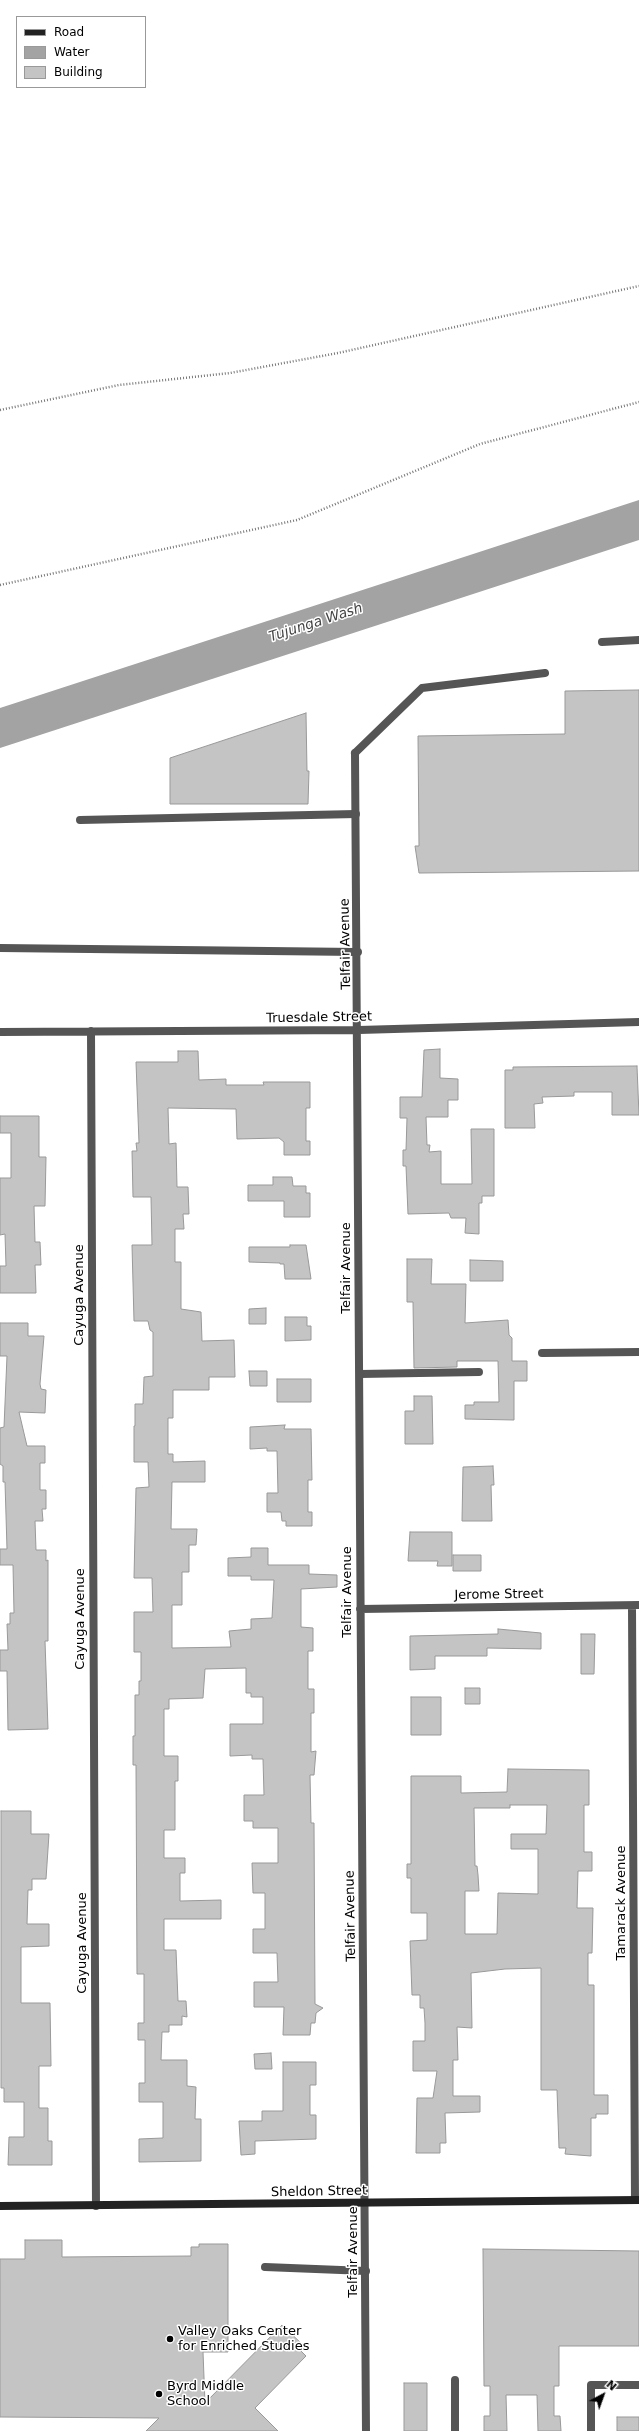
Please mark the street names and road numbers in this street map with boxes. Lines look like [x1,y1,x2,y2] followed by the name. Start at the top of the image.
[337,898,355,990] street label: Telfair Avenue
[266,1009,372,1027] street label: Truesdale Street
[339,1222,355,1314] street label: Telfair Avenue
[72,1244,88,1346] street label: Cayuga Avenue
[340,1546,356,1638] street label: Telfair Avenue
[73,1568,89,1670] street label: Cayuga Avenue
[454,1586,544,1604] street label: Jerome Street
[614,1846,630,1960] street label: Tamarack Avenue
[342,1870,360,1962] street label: Telfair Avenue
[75,1892,91,1994] street label: Cayuga Avenue
[271,2183,367,2201] street label: Sheldon Street
[346,2206,362,2298] street label: Telfair Avenue

